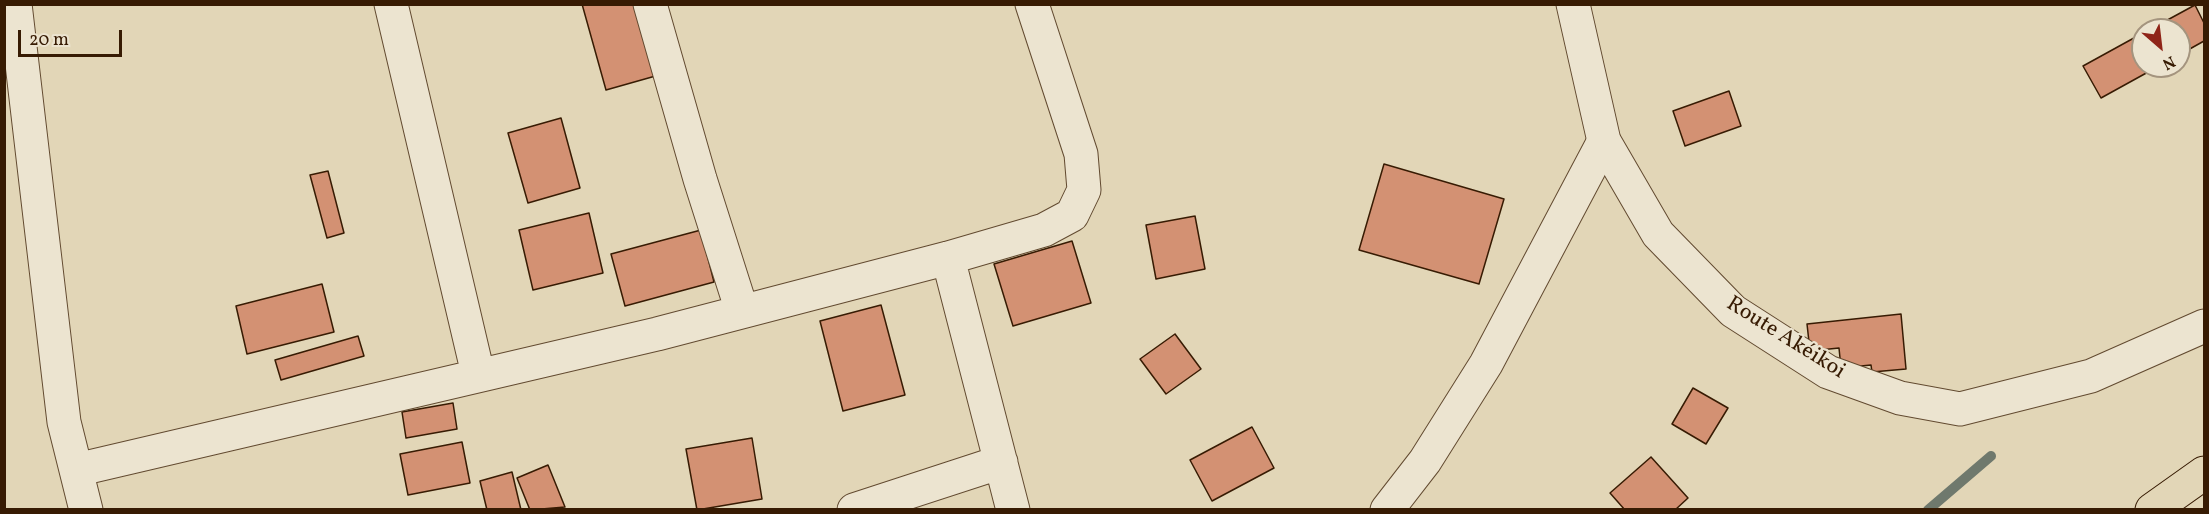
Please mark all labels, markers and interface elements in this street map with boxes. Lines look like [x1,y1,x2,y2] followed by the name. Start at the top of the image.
[21,18,124,56] scale bar
[2131,18,2191,78] north arrow
[29,28,69,53] text: 20 m
[2158,50,2179,75] text: N
[1721,292,1849,386] street label: Route Akéikoi

